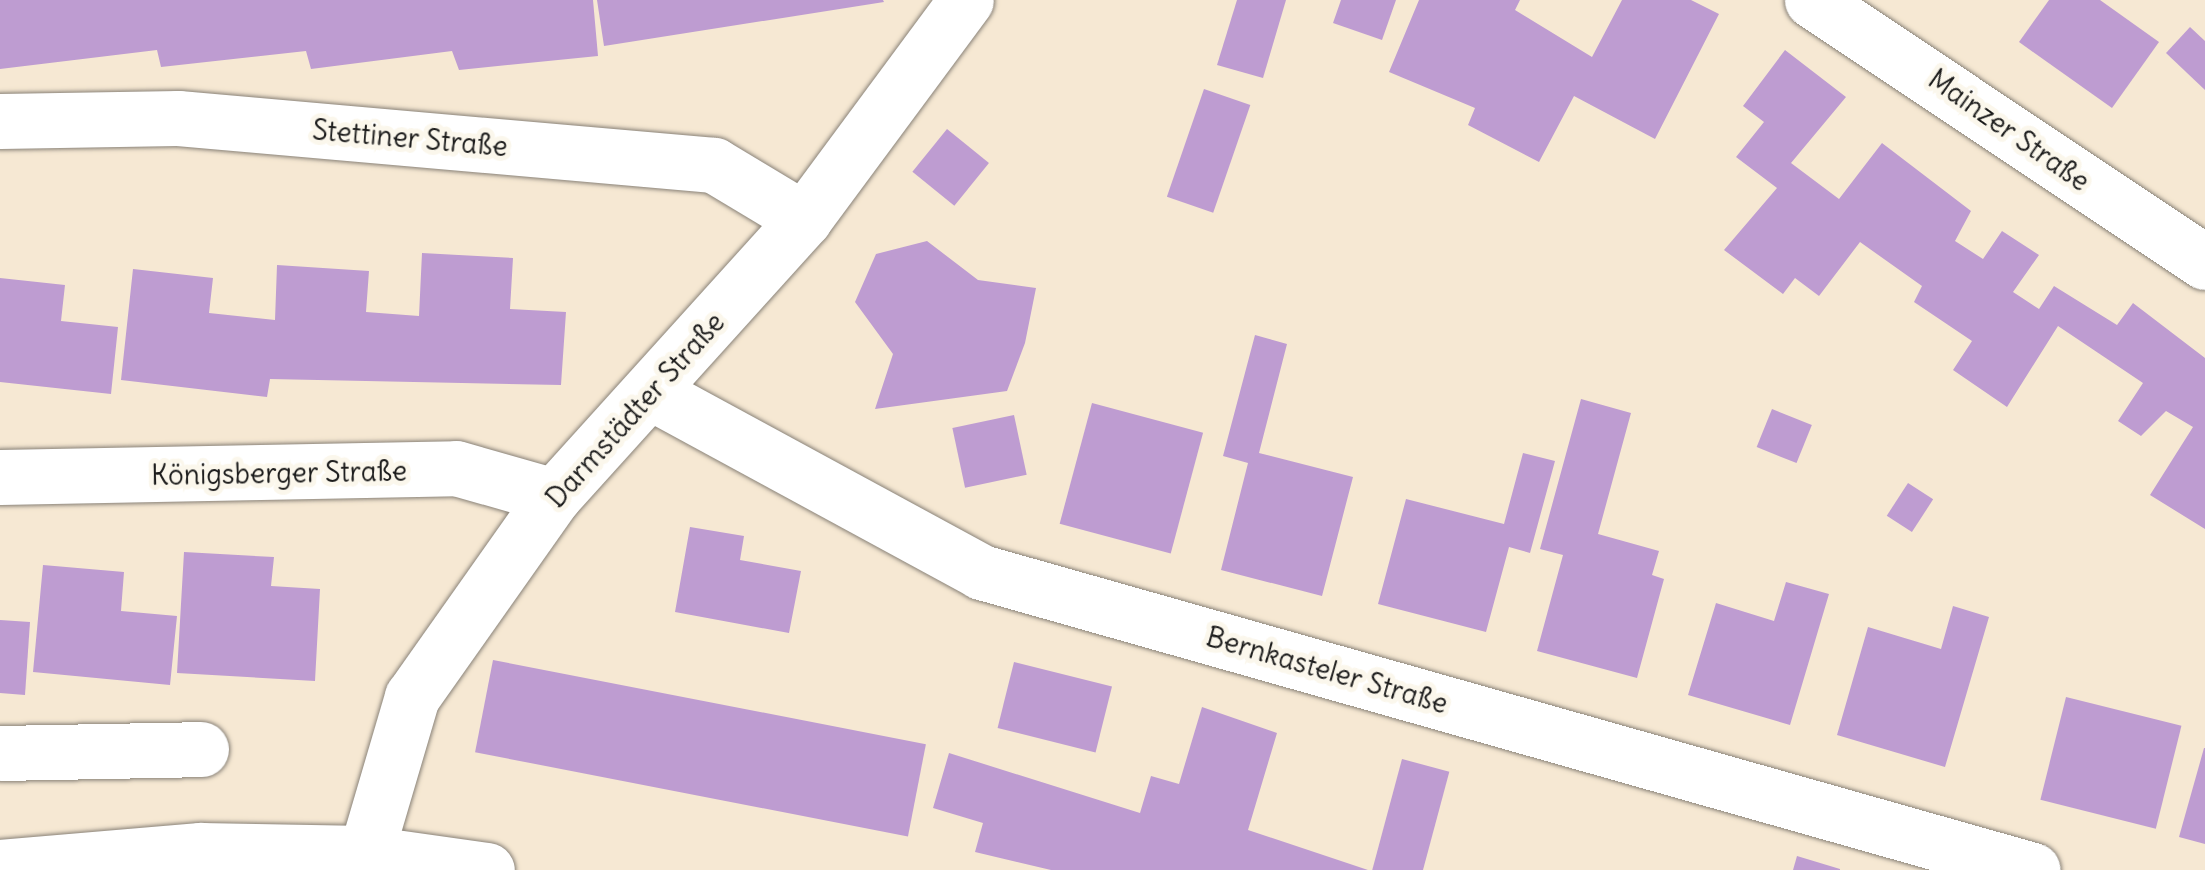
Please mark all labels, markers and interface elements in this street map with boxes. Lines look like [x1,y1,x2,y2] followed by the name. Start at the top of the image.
[1922,62,2096,198] street label: Mainzer Straße
[311,113,509,163] street label: Stettiner Straße
[539,306,731,514] street label: Darmstädter Straße
[151,454,407,492] street label: Königsberger Straße
[1202,619,1452,721] street label: Bernkasteler Straße

